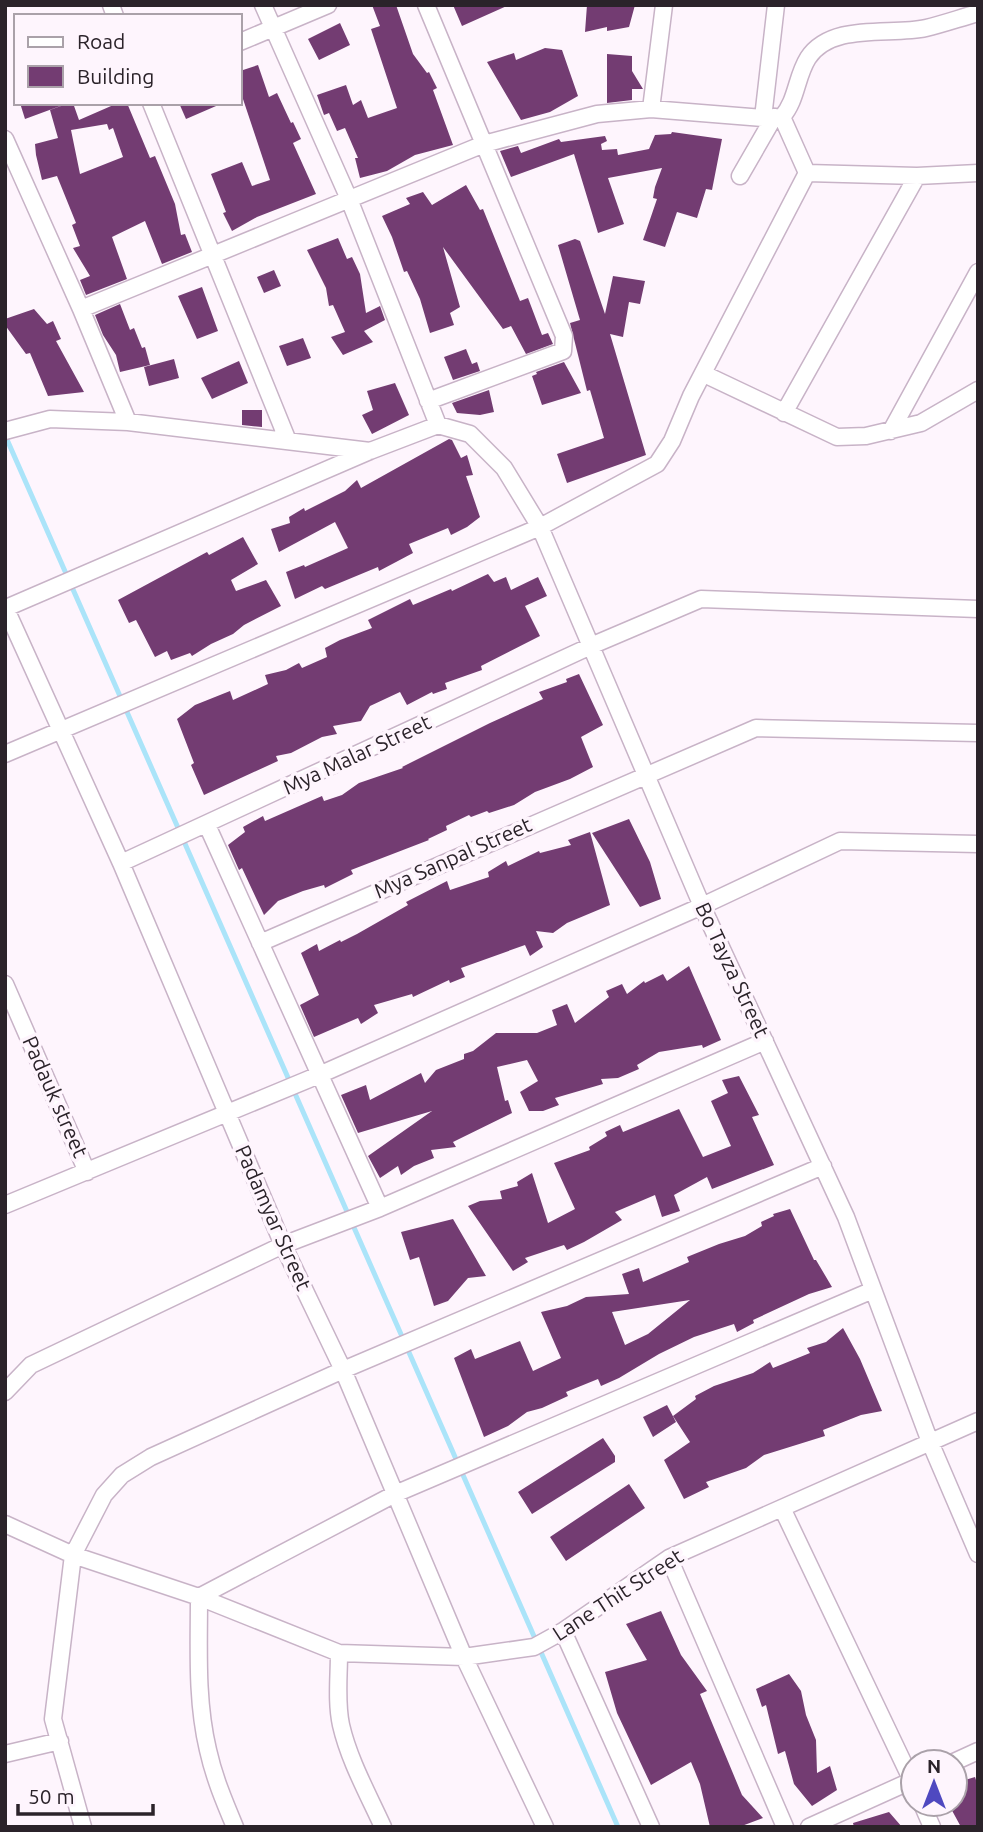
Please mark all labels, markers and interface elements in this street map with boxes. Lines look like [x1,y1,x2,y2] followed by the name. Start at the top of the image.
[14,14,242,105] legend
[77,29,125,53] text: Road
[77,64,154,88] text: Building
[279,709,434,799] street label: Mya Malar Street
[370,812,535,903] street label: Mya Sanpal Street
[691,898,775,1041] street label: Bo Tayza Street
[18,1032,93,1161] street label: Padauk street
[231,1141,317,1294] street label: Padamyar Street
[548,1543,687,1645] street label: Lane Thit Street
[899,1748,969,1818] north arrow
[927,1755,941,1777] text: N
[18,1772,152,1816] scale bar
[28,1784,75,1808] text: 50 m

